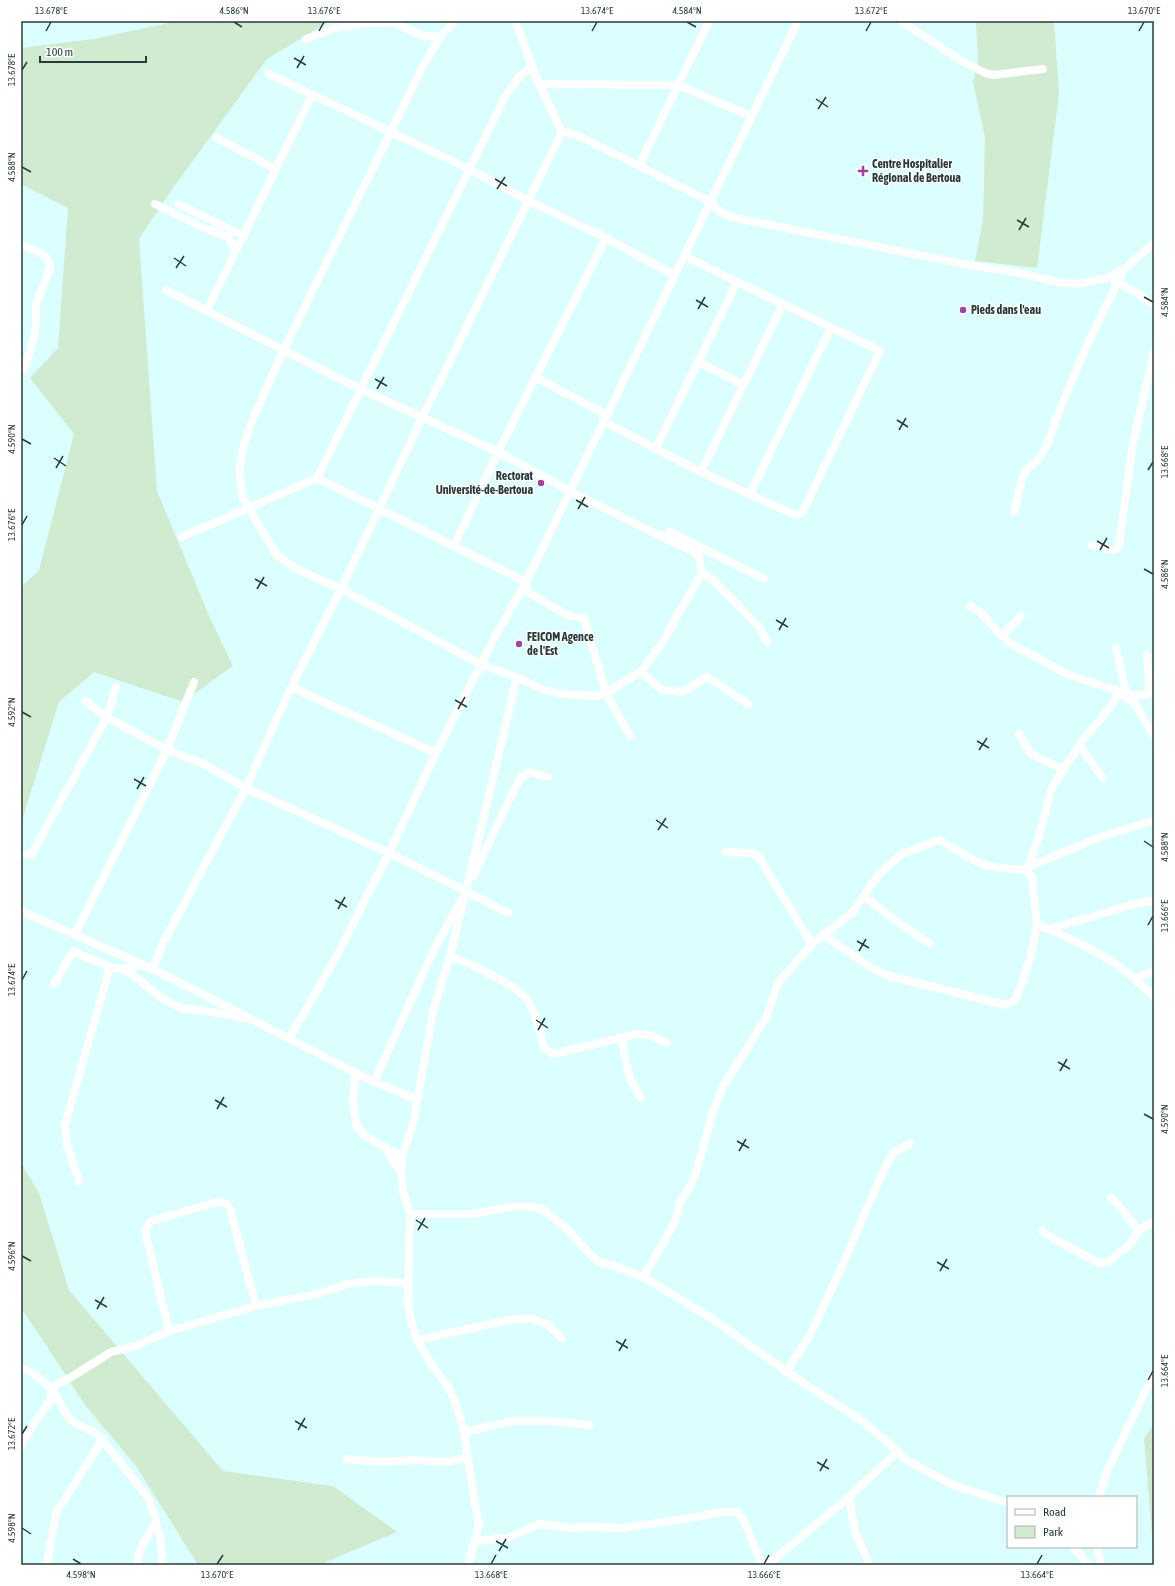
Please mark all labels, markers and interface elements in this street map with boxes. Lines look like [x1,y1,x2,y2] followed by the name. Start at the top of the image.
[35,5,68,16] text: 13.678°E
[219,5,249,16] text: 4.586°N
[308,5,341,16] text: 13.676°E
[581,5,614,16] text: 13.674°E
[672,5,702,16] text: 4.584°N
[855,5,888,16] text: 13.672°E
[1128,5,1161,16] text: 13.670°E
[40,38,146,64] scale bar
[46,45,73,59] text: 100 m
[6,53,17,86] text: 13.678°E
[6,152,17,182] text: 4.588°N
[872,157,961,185] place label: Centre Hospitalier Régional de Bertoua
[857,165,869,177] marker: Centre Hospitalier Régional de Bertoua
[1159,287,1170,317] text: 4.584°N
[971,303,1041,317] place label: Pieds dans l'eau
[958,305,968,315] marker: Pieds dans l'eau
[6,424,17,454] text: 4.590°N
[1159,445,1170,478] text: 13.668°E
[436,469,534,497] place label: Rectorat Université-de-Bertoua
[536,478,546,488] marker: Rectorat Université-de-Bertoua
[6,508,17,541] text: 13.676°E
[1159,559,1170,589] text: 4.586°N
[527,630,594,658] place label: FEICOM Agence de l'Est
[514,639,524,649] marker: FEICOM Agence de l'Est
[6,697,17,727] text: 4.592°N
[1159,832,1170,862] text: 4.588°N
[1159,899,1170,932] text: 13.666°E
[6,963,17,996] text: 13.674°E
[1159,1104,1170,1134] text: 4.590°N
[6,1241,17,1271] text: 4.596°N
[1159,1354,1170,1387] text: 13.664°E
[6,1417,17,1450] text: 13.672°E
[1007,1496,1137,1548] legend
[1043,1505,1066,1519] text: Road
[6,1513,17,1543] text: 4.598°N
[1043,1525,1064,1539] text: Park
[66,1569,96,1580] text: 4.598°N
[201,1569,234,1580] text: 13.670°E
[475,1569,508,1580] text: 13.668°E
[748,1569,781,1580] text: 13.666°E
[1021,1569,1054,1580] text: 13.664°E

